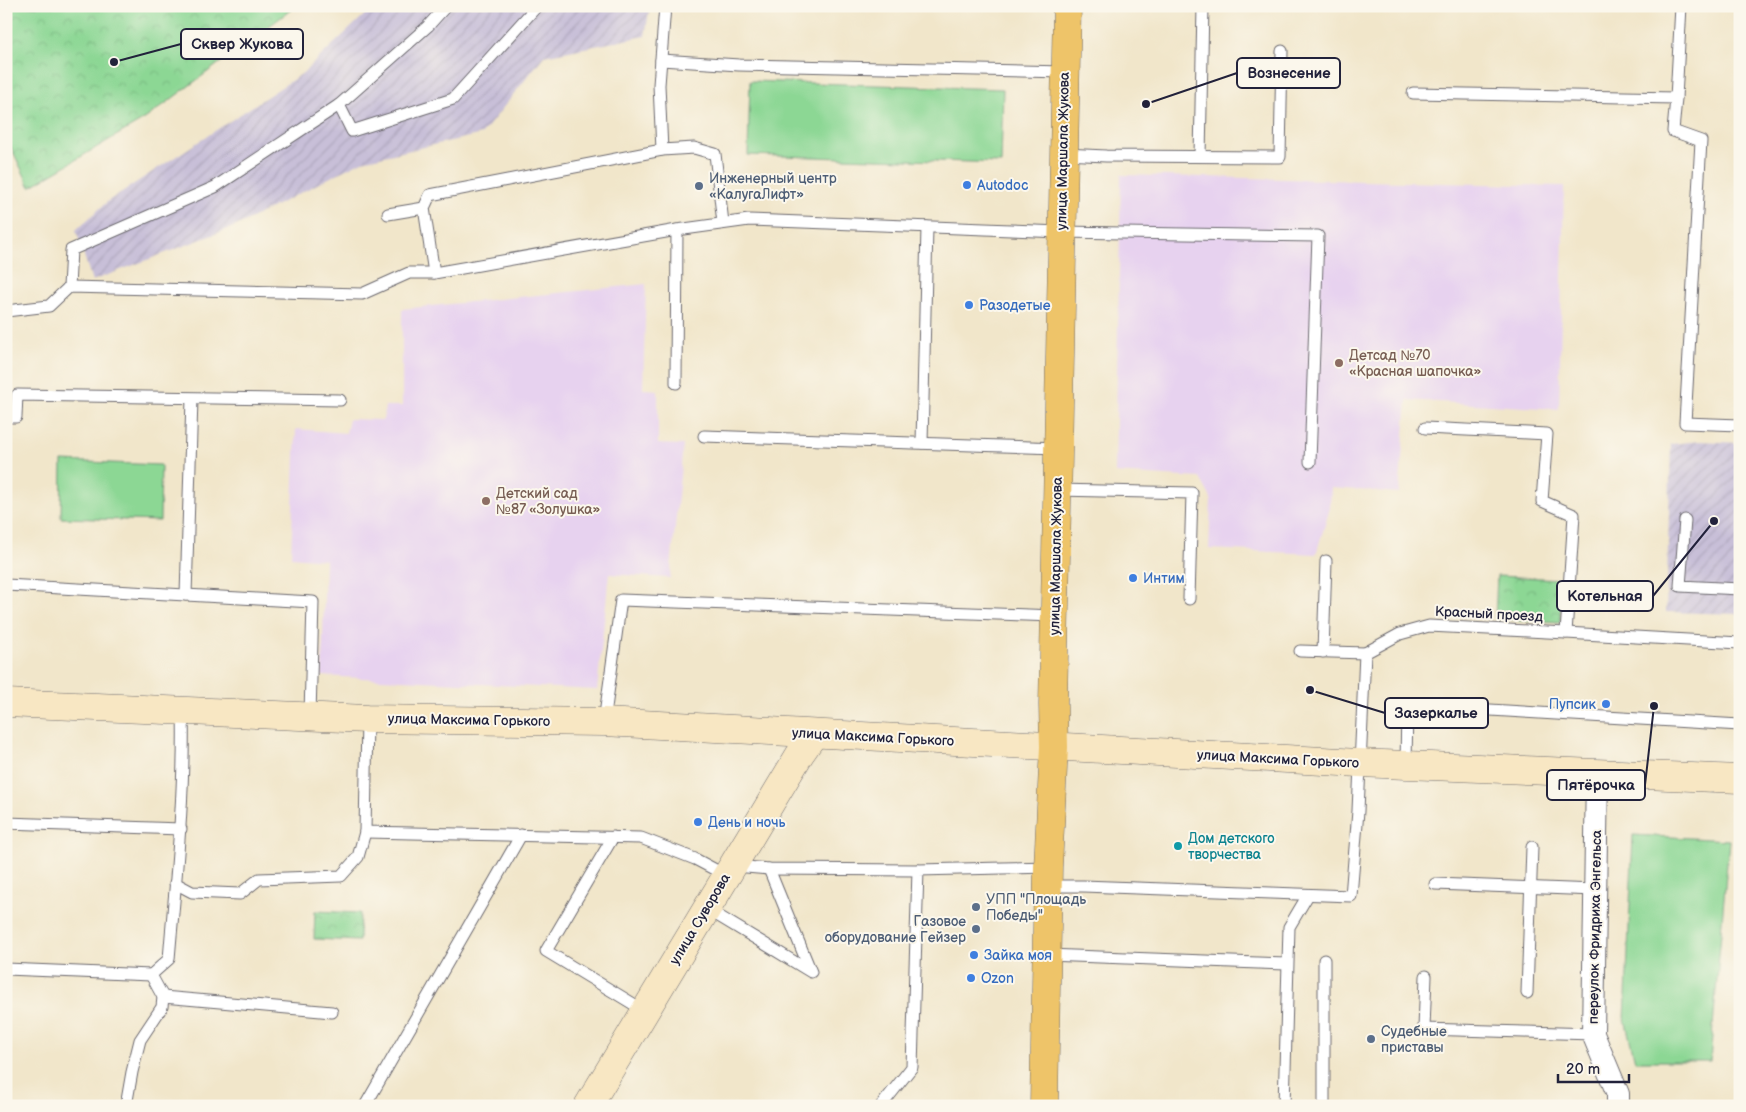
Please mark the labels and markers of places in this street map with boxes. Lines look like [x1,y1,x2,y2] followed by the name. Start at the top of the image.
[181,29,303,59] callout: Сквер Жукова
[1237,58,1340,88] callout: Вознесение
[709,170,837,203] place label: Инженерный центр «КалугаЛифт»
[977,177,1028,194] place label: Autodoc
[961,179,973,191] marker: Autodoc
[693,180,705,192] marker: Инженерный центр «КалугаЛифт»
[979,297,1051,314] place label: Разодетые
[963,299,975,311] marker: Разодетые
[1349,347,1481,380] place label: Детсад №70 «Красная шапочка»
[1333,357,1345,369] marker: Детсад №70 «Красная шапочка»
[496,485,600,518] place label: Детский сад №87 «Золушка»
[480,495,492,507] marker: Детский сад №87 «Золушка»
[1143,570,1185,587] place label: Интим
[1127,572,1139,584] marker: Интим
[1557,581,1653,611] callout: Котельная
[1549,696,1597,713] place label: Пупсик
[1385,698,1488,728] callout: Зазеркалье
[1600,698,1612,710] marker: Пупсик
[1547,770,1645,800] callout: Пятёрочка
[708,814,785,831] place label: День и ночь
[692,816,704,828] marker: День и ночь
[1188,830,1275,863] place label: Дом детского творчества
[1172,840,1184,852] marker: Дом детского творчества
[986,891,1086,924] place label: УПП "Площадь Победы"
[970,901,982,913] marker: УПП "Площадь Победы"
[825,913,966,946] place label: Газовое оборудование Гейзер
[970,923,982,935] marker: Газовое оборудование Гейзер
[984,947,1052,964] place label: Зайка моя
[968,949,980,961] marker: Зайка моя
[981,970,1014,987] place label: Ozon
[965,972,977,984] marker: Ozon
[1381,1023,1447,1056] place label: Судебные приставы
[1365,1033,1377,1045] marker: Судебные приставы

